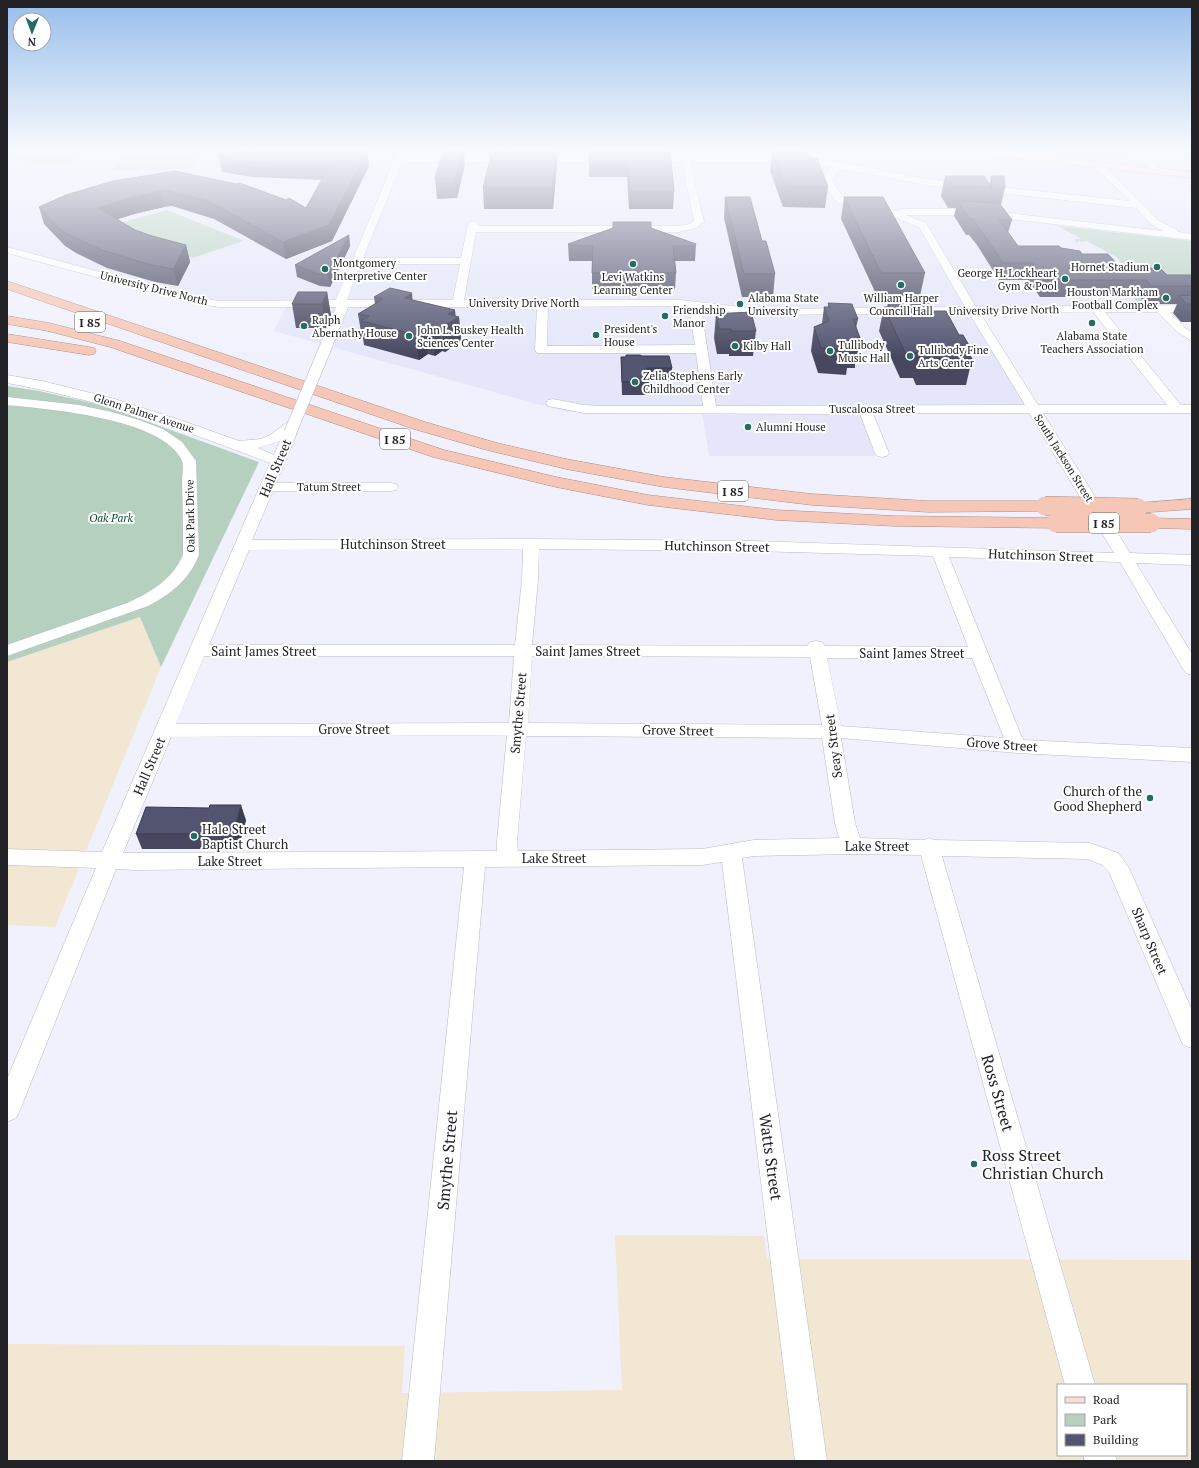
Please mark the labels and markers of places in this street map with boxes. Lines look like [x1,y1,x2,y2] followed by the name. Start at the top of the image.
[333,256,428,283] place label: Montgomery Interpretive Center
[628,259,638,269] marker: Levi Watkins Learning Center
[1071,260,1150,274] place label: Hornet Stadium
[1152,262,1162,272] marker: Hornet Stadium
[320,264,330,274] marker: Montgomery Interpretive Center
[958,266,1057,293] place label: George H. Lockheart Gym & Pool
[594,270,673,297] place label: Levi Watkins Learning Center
[1060,274,1070,284] marker: George H. Lockheart Gym & Pool
[896,280,906,290] marker: William Harper Councill Hall
[1067,285,1158,312] place label: Houston Markham Football Complex
[748,291,819,318] place label: Alabama State University
[863,291,939,318] place label: William Harper Councill Hall
[1161,293,1171,303] marker: Houston Markham Football Complex
[735,299,745,309] marker: Alabama State University
[673,303,725,330] place label: Friendship Manor
[660,311,670,321] marker: Friendship Manor
[312,313,397,340] place label: Ralph Abernathy House
[1087,318,1097,328] marker: Alabama State Teachers Association
[299,321,309,331] marker: Ralph Abernathy House
[604,322,657,349] place label: President's House
[417,323,524,350] place label: John L. Buskey Health Sciences Center
[1041,329,1144,356] place label: Alabama State Teachers Association
[591,330,601,340] marker: President's House
[404,331,414,341] marker: John L. Buskey Health Sciences Center
[838,338,890,365] place label: Tullibody Music Hall
[743,339,791,353] place label: Kilby Hall
[730,341,740,351] marker: Kilby Hall
[918,343,989,370] place label: Tullibody Fine Arts Center
[825,346,835,356] marker: Tullibody Music Hall
[905,351,915,361] marker: Tullibody Fine Arts Center
[643,369,743,396] place label: Zelia Stephens Early Childhood Center
[630,377,640,387] marker: Zelia Stephens Early Childhood Center
[756,420,826,434] place label: Alumni House
[743,422,753,432] marker: Alumni House
[1053,782,1142,815] place label: Church of the Good Shepherd
[1145,793,1155,803] marker: Church of the Good Shepherd
[202,820,289,853] place label: Hale Street Baptist Church
[189,831,199,841] marker: Hale Street Baptist Church
[982,1144,1104,1184] place label: Ross Street Christian Church
[969,1159,979,1169] marker: Ross Street Christian Church

